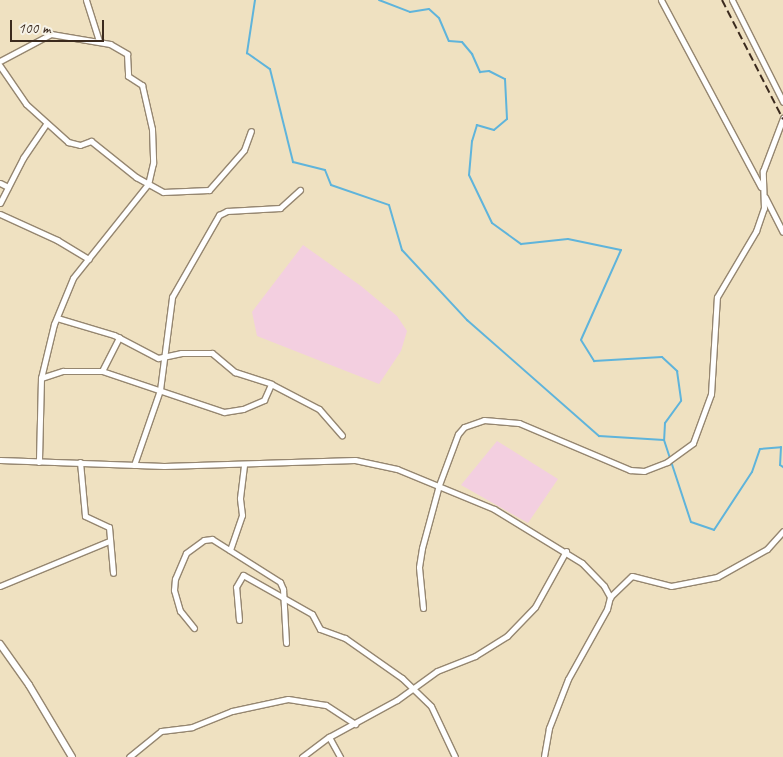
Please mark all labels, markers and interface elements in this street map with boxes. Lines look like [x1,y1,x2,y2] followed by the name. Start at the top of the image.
[12,10,106,42] scale bar
[18,19,50,38] text: 100 m

